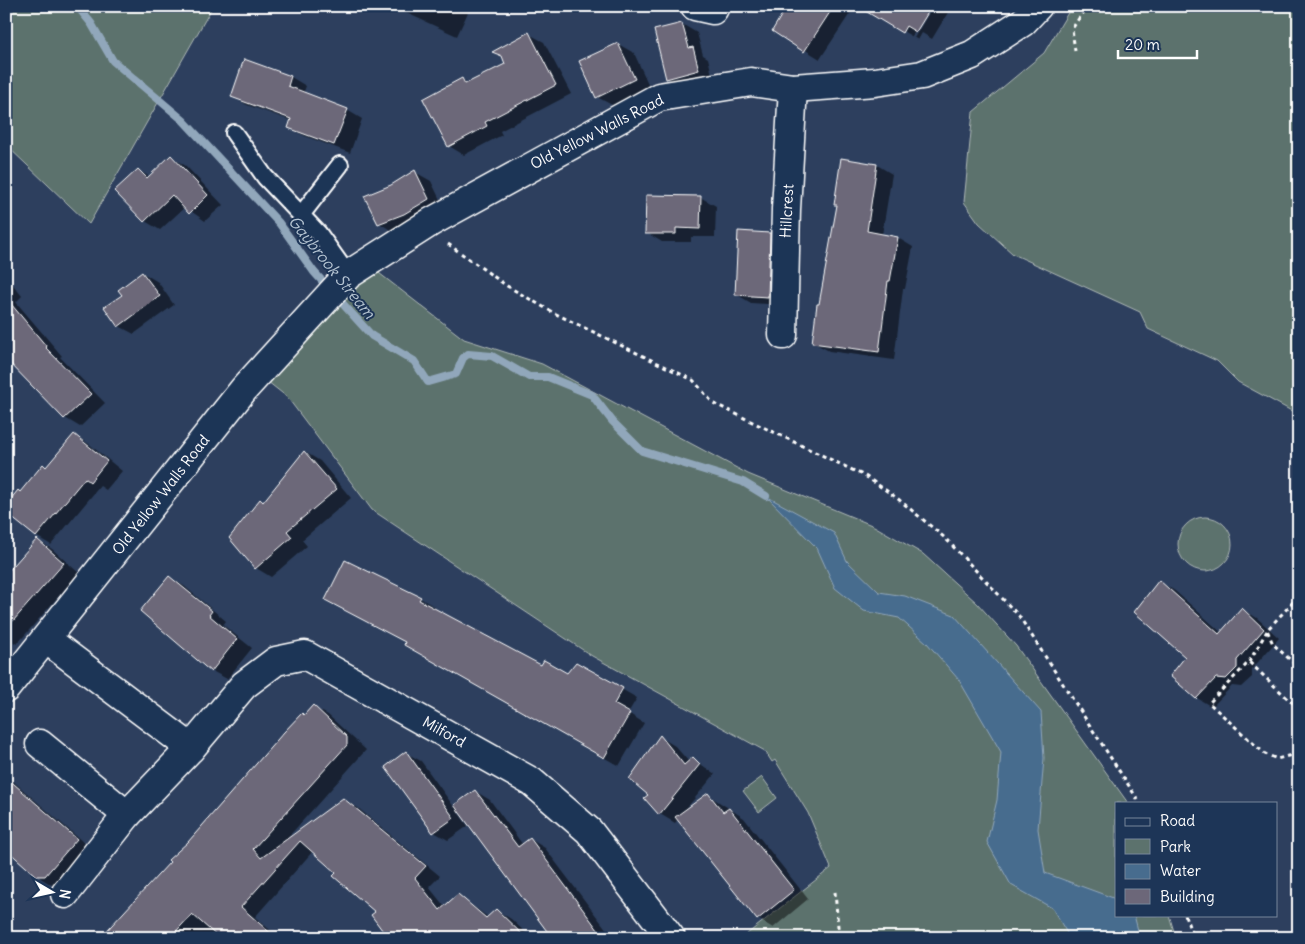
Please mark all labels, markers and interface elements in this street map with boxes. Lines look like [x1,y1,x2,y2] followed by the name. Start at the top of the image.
[1118,28,1196,60] scale bar
[1125,35,1160,54] text: 20 m
[527,90,667,173] street label: Old Yellow Walls Road
[776,183,797,238] street label: Hillcrest
[284,211,380,323] water label: Gaybrook Stream
[108,431,213,559] street label: Old Yellow Walls Road
[419,712,469,751] street label: Milford
[1115,802,1278,916] legend
[1160,811,1195,830] text: Road
[1160,837,1191,856] text: Park
[1160,861,1201,880] text: Water
[28,866,78,916] north arrow
[1160,887,1215,906] text: Building
[55,888,74,900] text: N

